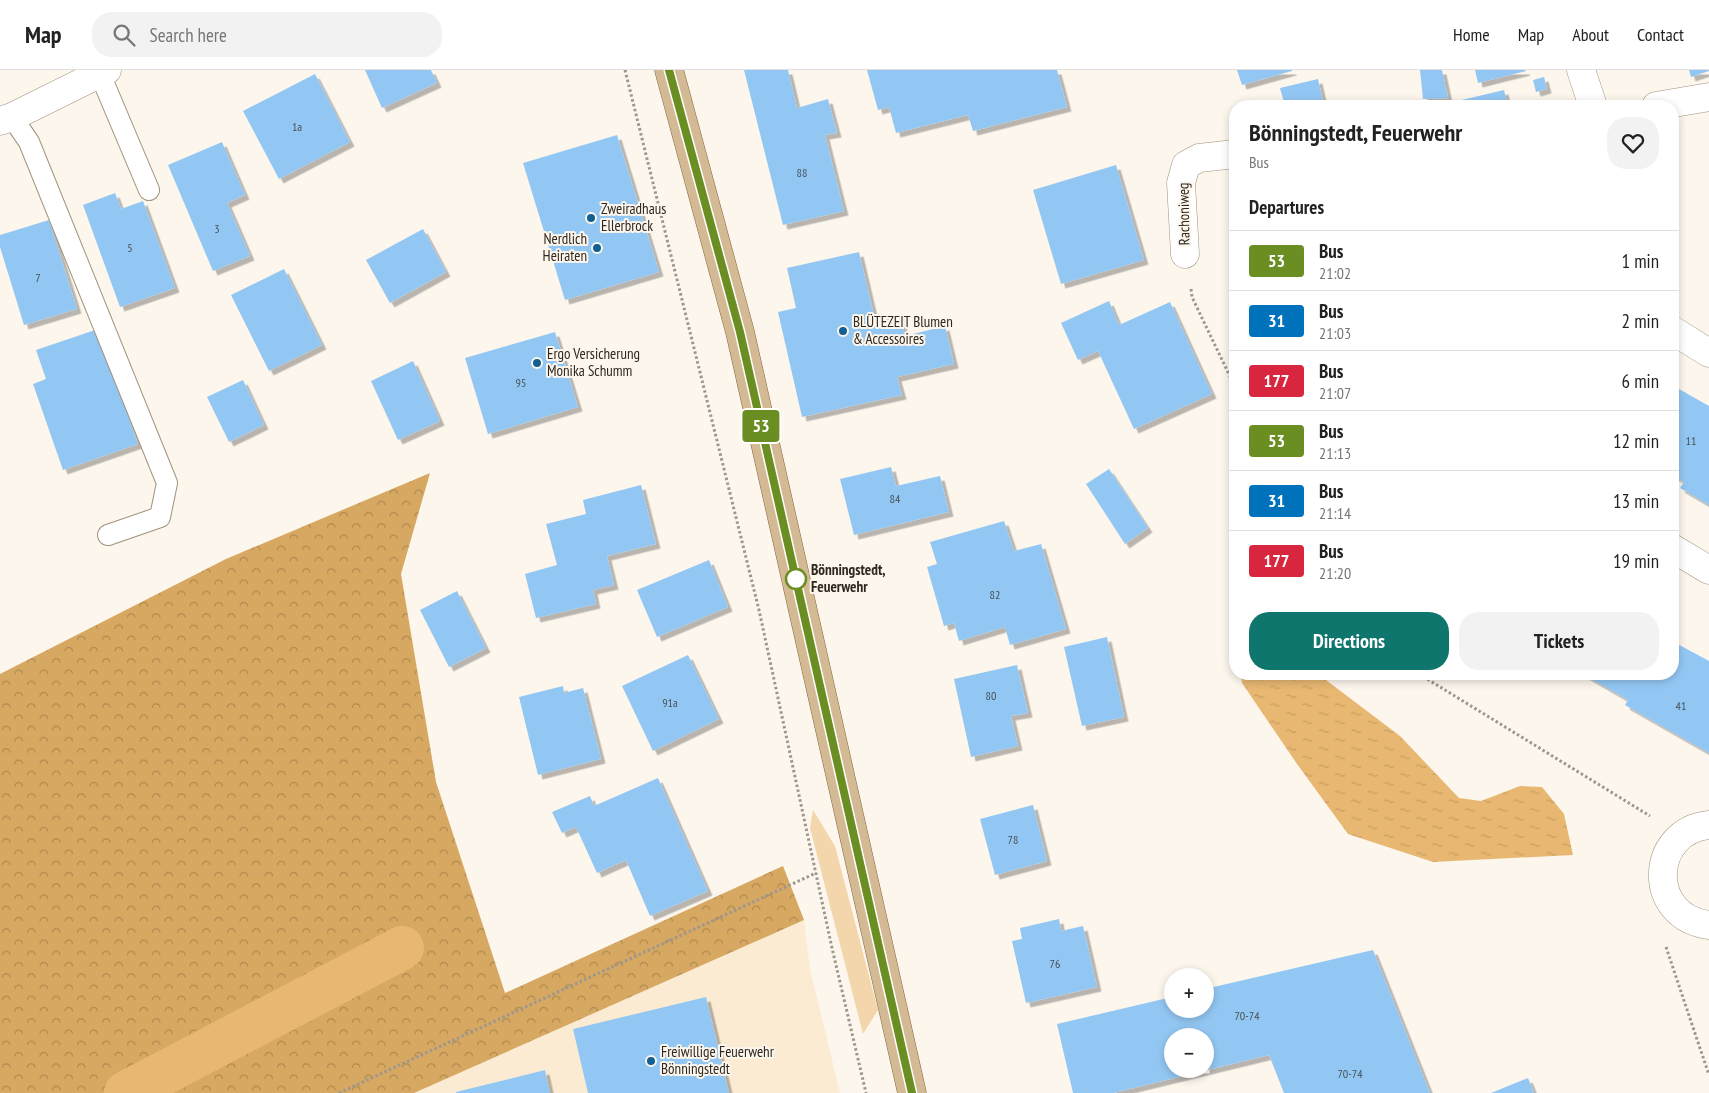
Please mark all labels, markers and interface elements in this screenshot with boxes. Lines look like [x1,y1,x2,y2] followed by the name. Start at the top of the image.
[92,12,442,57] search box
[25,19,62,50] text: Map
[110,21,138,49] icon: search
[150,23,227,47] text: Search here
[1453,23,1490,46] text: Home
[1518,23,1544,46] text: Map
[1572,23,1609,46] text: About
[1637,23,1684,46] text: Contact
[1249,117,1462,148] text: Bönningstedt, Feuerwehr
[1607,117,1659,169] button: heart
[292,119,302,134] house number: 1a
[1249,152,1269,172] text: Bus
[797,165,807,180] house number: 88
[1173,182,1194,246] street label: Rachoniweg
[1249,195,1324,219] text: Departures
[601,199,666,235] place label: Zweiradhaus Ellerbrock
[585,212,597,224] marker: Zweiradhaus Ellerbrock
[214,221,220,236] house number: 3
[543,229,587,265] place label: Nerdlich Heiraten
[1319,239,1343,263] text: Bus
[127,240,133,255] house number: 5
[591,242,603,254] marker: Nerdlich Heiraten
[1268,249,1285,272] text: 53
[1622,249,1659,273] text: 1 min
[1319,263,1351,283] text: 21:02
[35,270,41,285] house number: 7
[1319,299,1343,323] text: Bus
[1268,309,1285,332] text: 31
[1622,309,1659,333] text: 2 min
[853,312,953,348] place label: BLÜTEZEIT Blumen & Accessoires
[1319,323,1351,343] text: 21:03
[837,325,849,337] marker: BLÜTEZEIT Blumen & Accessoires
[547,344,640,380] place label: Ergo Versicherung Monika Schumm
[531,357,543,369] marker: Ergo Versicherung Monika Schumm
[1319,359,1343,383] text: Bus
[1264,369,1289,392] text: 177
[1622,369,1659,393] text: 6 min
[516,375,526,390] house number: 95
[1319,383,1351,403] text: 21:07
[738,410,784,442] line badge: 53
[752,414,770,437] text: 53
[1319,419,1343,443] text: Bus
[1268,429,1285,452] text: 53
[1613,429,1659,453] text: 12 min
[1686,433,1696,448] house number: 11
[1319,443,1351,463] text: 21:13
[1319,479,1343,503] text: Bus
[1268,489,1285,512] text: 31
[1613,489,1659,513] text: 13 min
[890,491,901,506] house number: 84
[1319,503,1351,523] text: 21:14
[1319,539,1343,563] text: Bus
[1264,549,1289,572] text: 177
[1613,549,1659,573] text: 19 min
[811,560,886,596] place label: Bönningstedt, Feuerwehr
[1319,563,1351,583] text: 21:20
[785,568,807,590] marker: Bönningstedt, Feuerwehr
[990,587,1000,602] house number: 82
[1249,612,1449,670] button: Directions
[1459,612,1659,670] button: Tickets
[986,688,996,703] house number: 80
[662,695,678,710] house number: 91a
[1676,698,1686,713] house number: 41
[1008,832,1018,847] house number: 78
[1050,956,1060,971] house number: 76
[1164,968,1214,1078] map controls
[1164,968,1214,1018] button: +
[1234,1008,1260,1023] house number: 70-74
[1164,1028,1214,1078] button: −
[661,1042,775,1078] place label: Freiwillige Feuerwehr Bönningstedt
[645,1055,657,1067] marker: Freiwillige Feuerwehr Bönningstedt
[1337,1066,1363,1081] house number: 70-74

